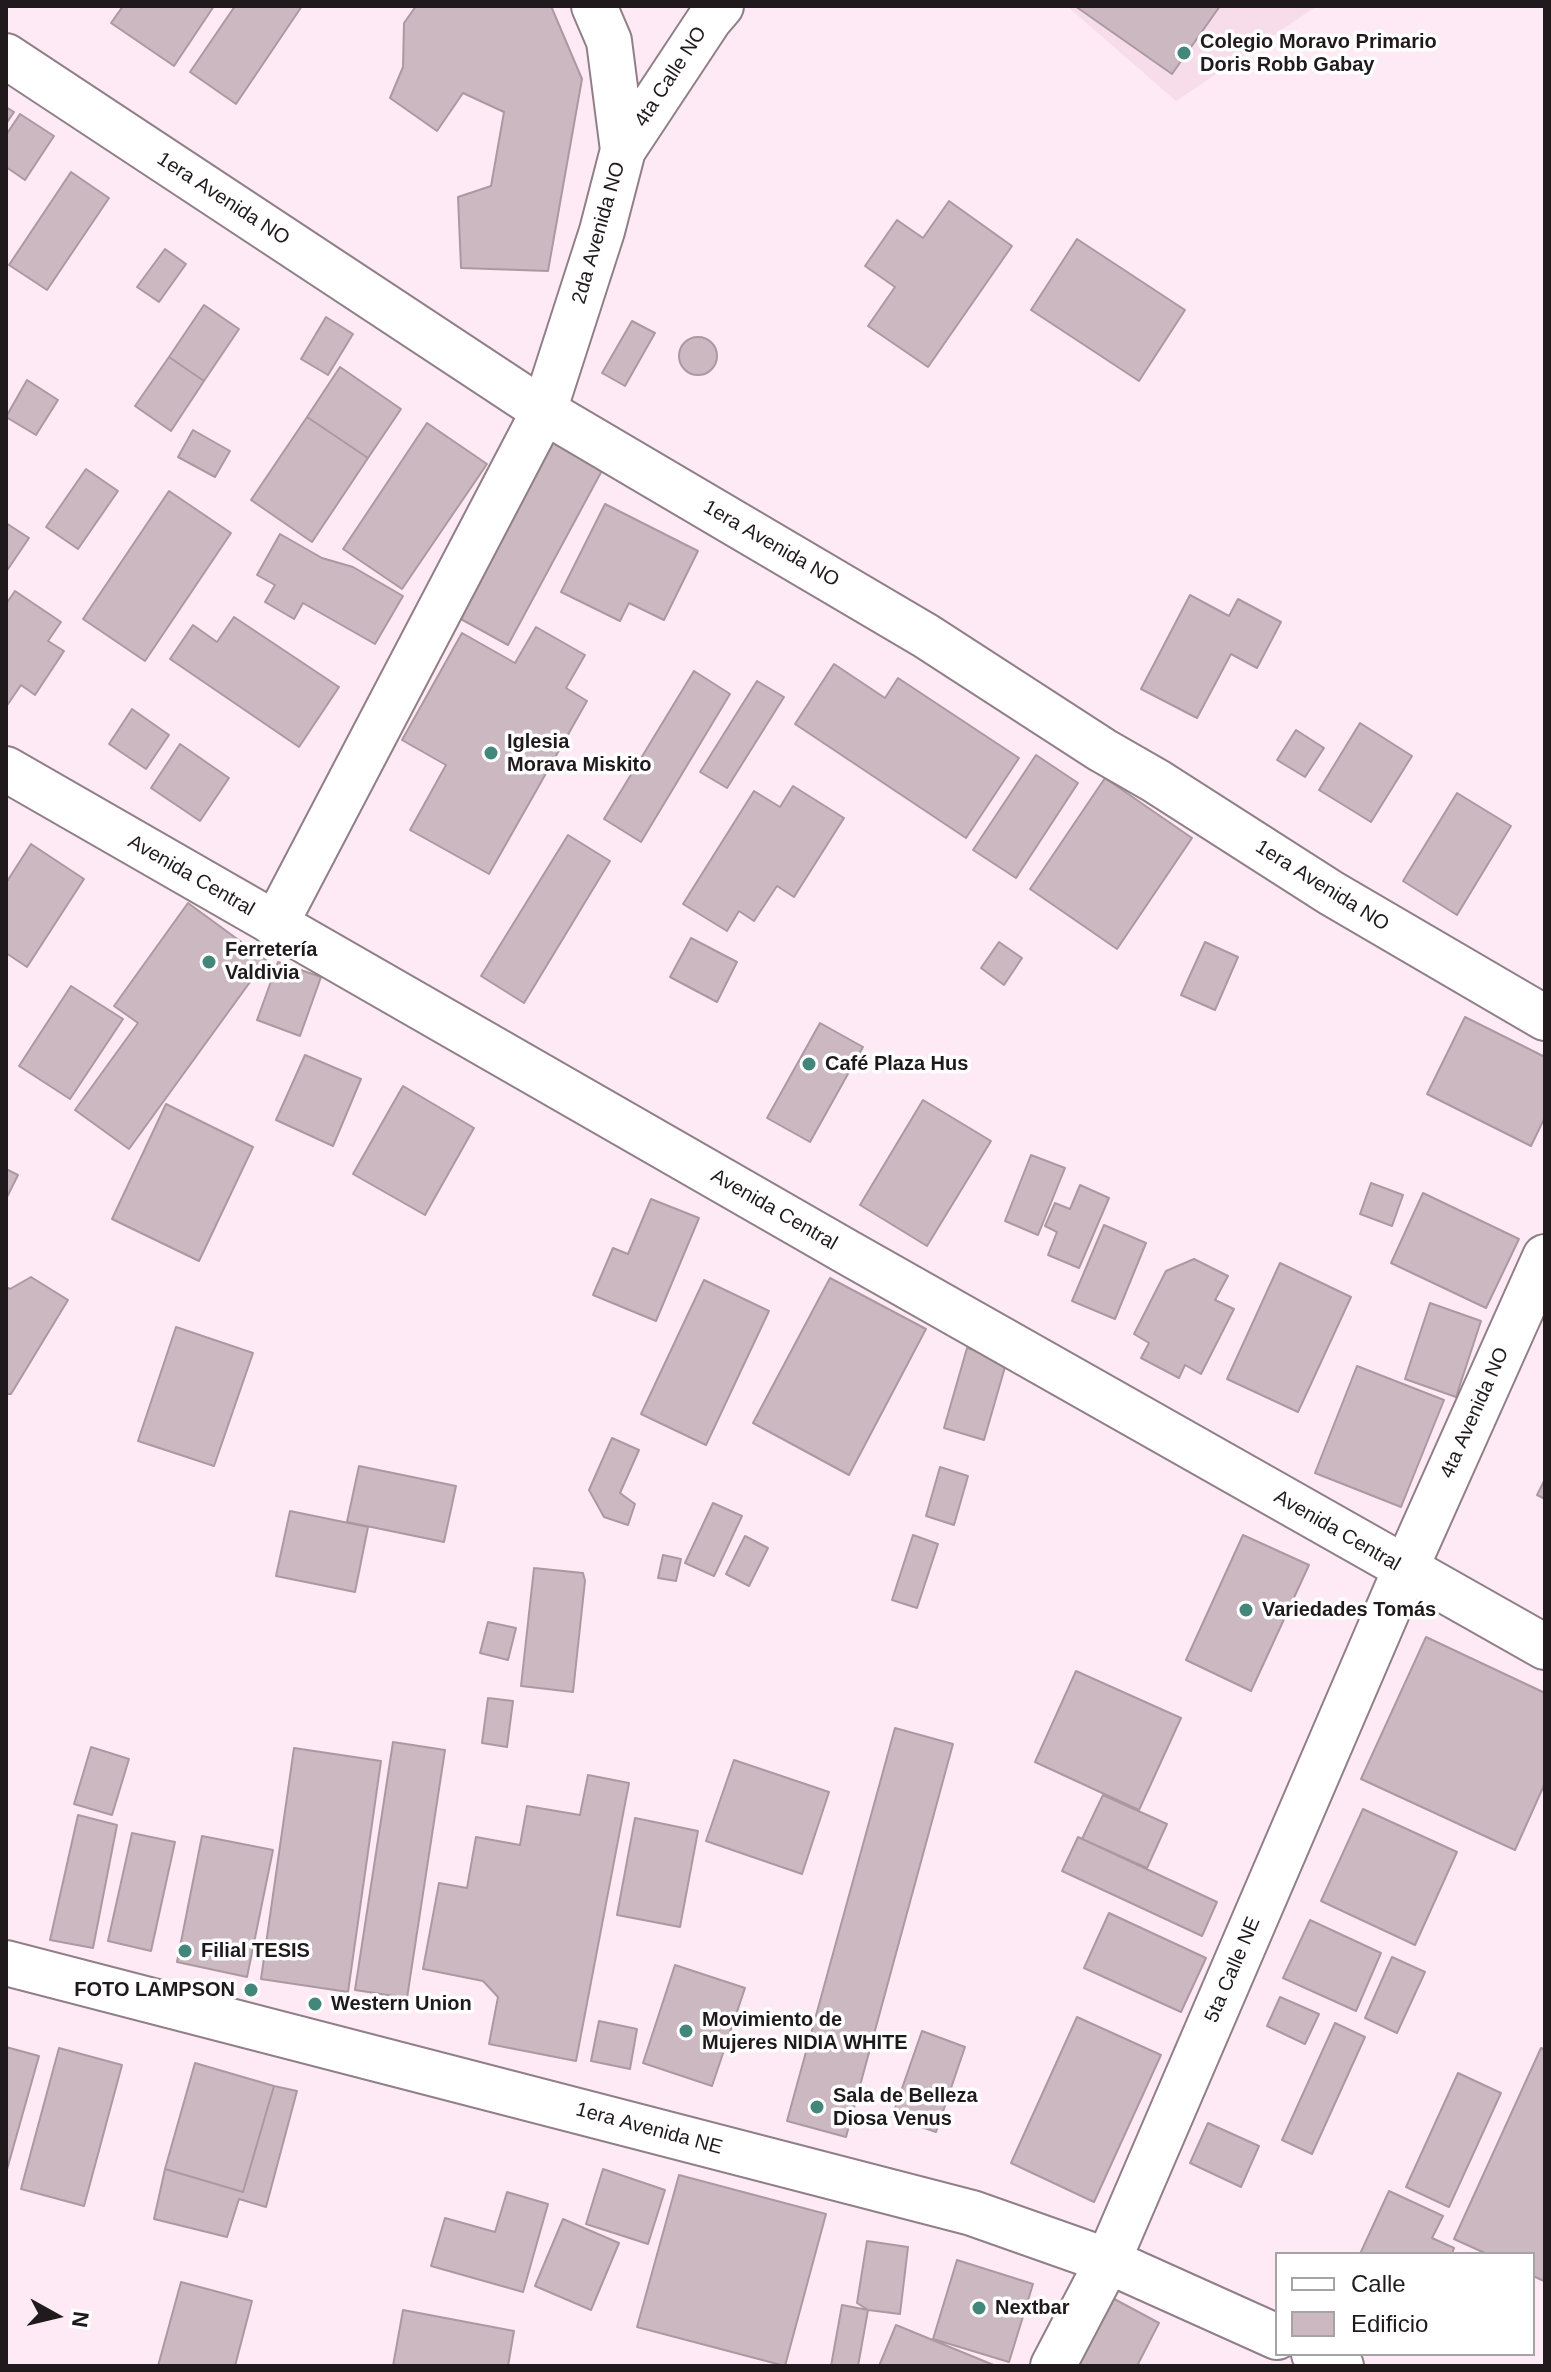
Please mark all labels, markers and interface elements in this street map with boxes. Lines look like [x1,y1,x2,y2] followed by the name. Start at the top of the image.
[630,22,712,132] street label: 4ta Calle NO
[1200,30,1437,77] place label: Colegio Moravo Primario Doris Robb Gabay
[1175,44,1193,62] marker: Colegio Moravo Primario Doris Robb Gabay
[152,147,294,251] street label: 1era Avenida NO
[567,159,631,307] street label: 2da Avenida NO
[699,495,843,593] street label: 1era Avenida NO
[507,730,651,777] place label: Iglesia Morava Miskito
[482,744,500,762] marker: Iglesia Morava Miskito
[124,830,258,922] street label: Avenida Central
[1251,835,1393,937] street label: 1era Avenida NO
[225,938,317,985] place label: Ferretería Valdivia
[200,953,218,971] marker: Ferretería Valdivia
[825,1052,968,1076] place label: Café Plaza Hus
[800,1055,818,1073] marker: Café Plaza Hus
[707,1164,841,1256] street label: Avenida Central
[1435,1344,1515,1482] street label: 4ta Avenida NO
[1270,1485,1404,1577] street label: Avenida Central
[1262,1598,1436,1622] place label: Variedades Tomás
[1237,1601,1255,1619] marker: Variedades Tomás
[1200,1914,1266,2026] street label: 5ta Calle NE
[201,1939,310,1963] place label: Filial TESIS
[176,1942,194,1960] marker: Filial TESIS
[74,1978,235,2002] place label: FOTO LAMPSON
[242,1981,260,1999] marker: FOTO LAMPSON
[331,1992,472,2016] place label: Western Union
[306,1995,324,2013] marker: Western Union
[702,2008,908,2055] place label: Movimiento de Mujeres NIDIA WHITE
[677,2022,695,2040] marker: Movimiento de Mujeres NIDIA WHITE
[833,2084,978,2131] place label: Sala de Belleza Diosa Venus
[573,2098,725,2160] street label: 1era Avenida NE
[808,2098,826,2116] marker: Sala de Belleza Diosa Venus
[1275,2252,1535,2356] legend
[1351,2270,1406,2297] text: Calle
[16,2276,96,2356] north arrow
[995,2296,1069,2320] place label: Nextbar
[970,2299,988,2317] marker: Nextbar
[67,2310,94,2329] text: N
[1351,2310,1428,2337] text: Edificio

